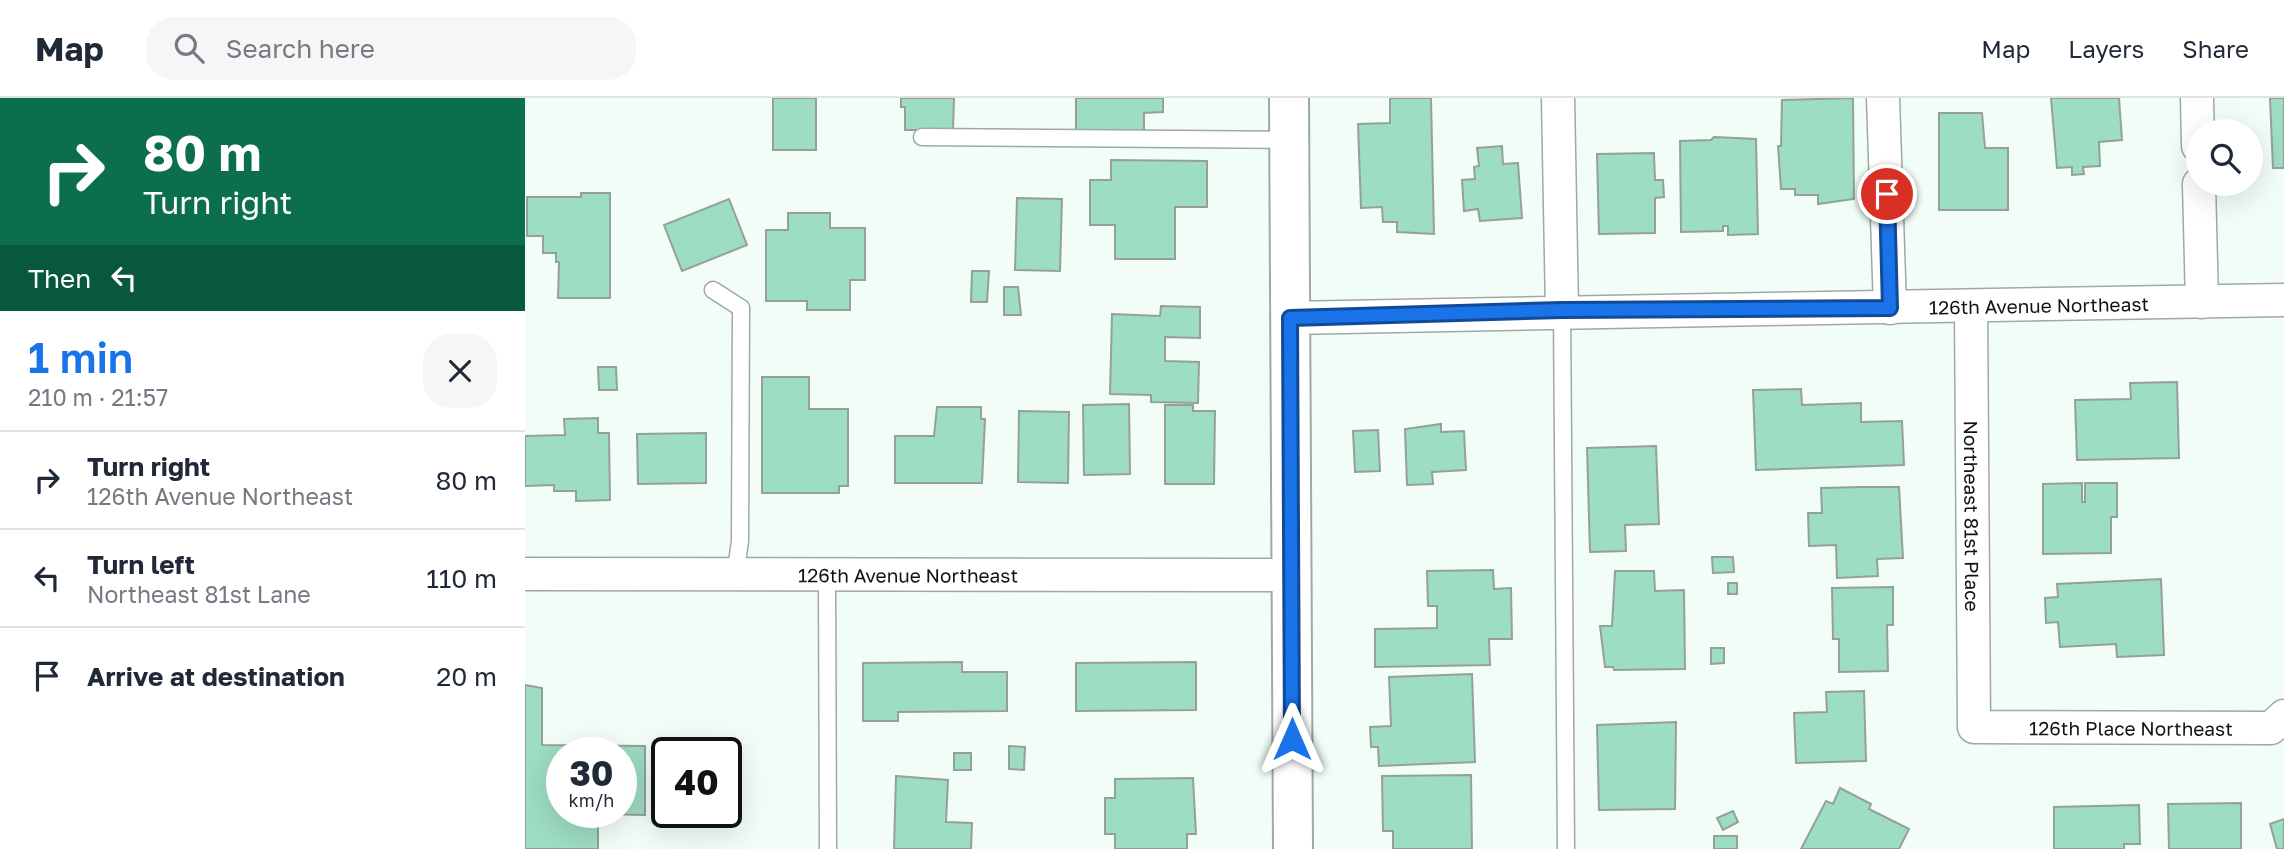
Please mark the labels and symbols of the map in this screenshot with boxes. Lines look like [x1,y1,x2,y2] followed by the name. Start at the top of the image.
[1857,164,1917,224] pin
[1929,291,2149,318] street label: 126th Avenue Northeast
[1960,420,1985,612] street label: Northeast 81st Place
[798,563,1018,586] street label: 126th Avenue Northeast
[1255,702,1329,776] position arrow
[2029,716,2233,739] street label: 126th Place Northeast
[651,737,742,828] speed limit sign: 40

